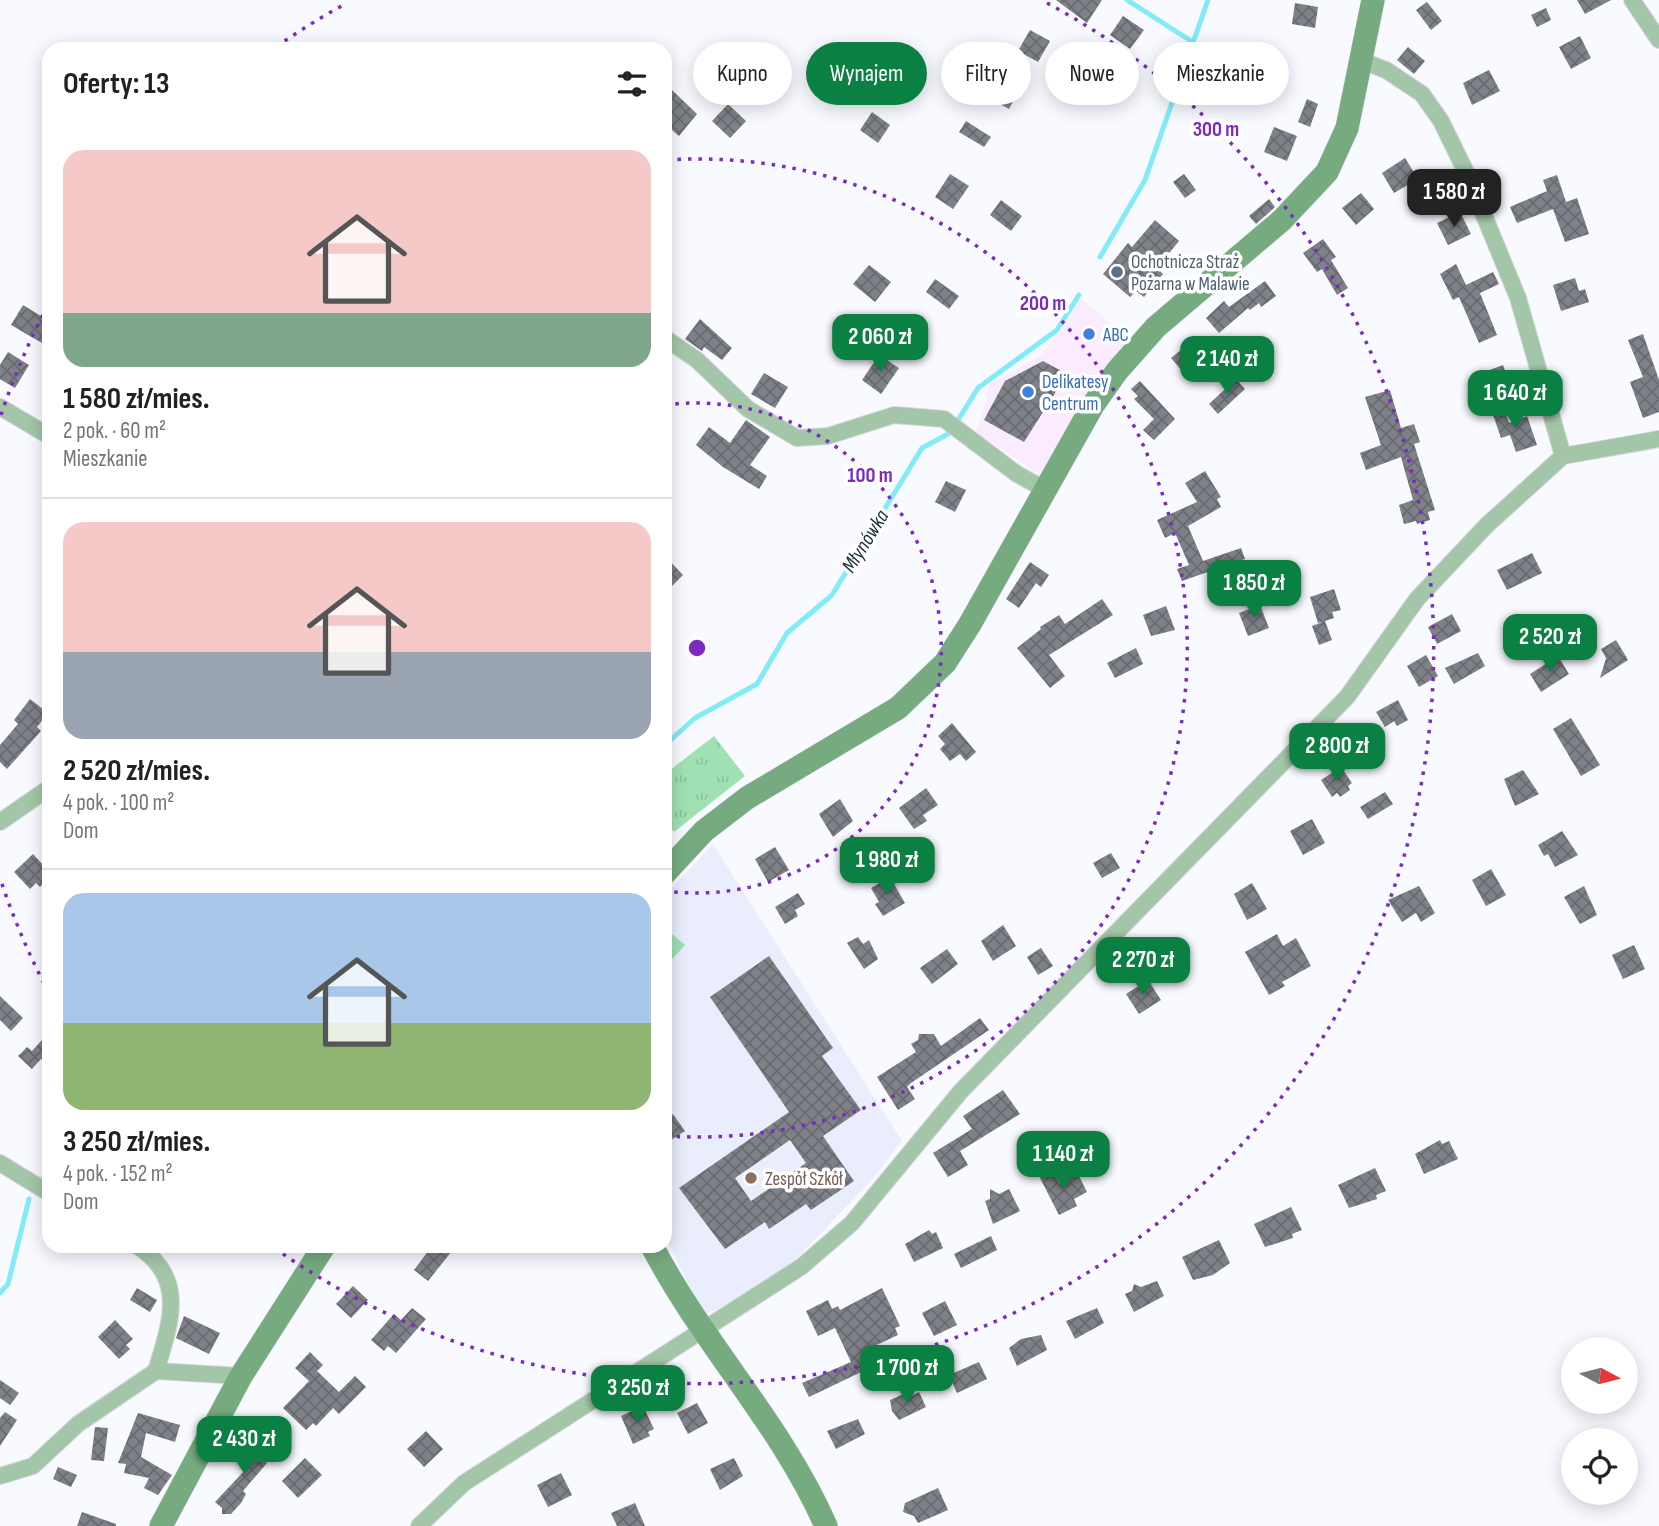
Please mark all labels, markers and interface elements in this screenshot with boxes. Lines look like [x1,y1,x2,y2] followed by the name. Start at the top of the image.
[693,42,792,105] chip: Kupno
[806,42,927,105] chip: Wynajem
[941,42,1031,105] chip: Filtry
[1045,42,1139,105] chip: Nowe
[1153,42,1289,105] chip: Mieszkanie
[613,65,651,103] icon: filters
[63,66,169,102] text: Oferty: 13
[1193,117,1239,142] text: 300 m
[1382,170,1526,229] pin: 1 580 zł
[1423,178,1485,206] text: 1 580 zł
[294,196,420,322] icon: home
[1131,251,1250,296] place label: Ochotnicza Straż Pożarna w Malawie
[1109,264,1125,280] marker: Ochotnicza Straż Pożarna w Malawie
[1020,291,1066,316] text: 200 m
[808,314,952,374] pin: 2 060 zł
[848,323,912,351] text: 2 060 zł
[1102,324,1129,347] place label: ABC
[1081,326,1097,342] marker: ABC
[1155,336,1299,396] pin: 2 140 zł
[1196,345,1258,373] text: 2 140 zł
[1443,370,1587,430] pin: 1 640 zł
[1042,371,1109,416] place label: Delikatesy Centrum
[1484,379,1546,407] text: 1 640 zł
[63,381,210,417] text: 1 580 zł/mies.
[1020,384,1036,400] marker: Delikatesy Centrum
[63,417,166,445] text: 2 pok. · 60 m²
[63,445,147,473] text: Mieszkanie
[847,463,893,488] text: 100 m
[836,505,895,577] water label: Młynówka
[1182,560,1326,620] pin: 1 850 zł
[294,568,420,694] icon: home
[1223,569,1285,597] text: 1 850 zł
[1478,614,1622,674] pin: 2 520 zł
[1519,623,1581,651] text: 2 520 zł
[685,636,709,660] centre of rings
[1265,724,1409,783] pin: 2 800 zł
[1305,732,1369,760] text: 2 800 zł
[63,753,210,789] text: 2 520 zł/mies.
[63,789,175,817] text: 4 pok. · 100 m²
[63,817,99,845] text: Dom
[815,838,959,897] pin: 1 980 zł
[856,846,918,874] text: 1 980 zł
[1071,937,1215,997] pin: 2 270 zł
[294,939,420,1065] icon: home
[1112,946,1174,974] text: 2 270 zł
[63,1124,210,1160] text: 3 250 zł/mies.
[991,1132,1135,1191] pin: 1 140 zł
[1033,1140,1093,1168] text: 1 140 zł
[63,1160,173,1188] text: 4 pok. · 152 m²
[765,1168,843,1191] place label: Zespół Szkół
[743,1170,759,1186] marker: Zespół Szkół
[63,1188,99,1216] text: Dom
[1561,1337,1638,1414] north arrow
[1561,1337,1638,1505] map controls
[835,1346,979,1405] pin: 1 700 zł
[876,1354,938,1382] text: 1 700 zł
[566,1366,710,1425] pin: 3 250 zł
[607,1374,669,1402] text: 3 250 zł
[172,1416,316,1476] pin: 2 430 zł
[213,1425,275,1453] text: 2 430 zł
[1561,1428,1638,1505] button: locate

